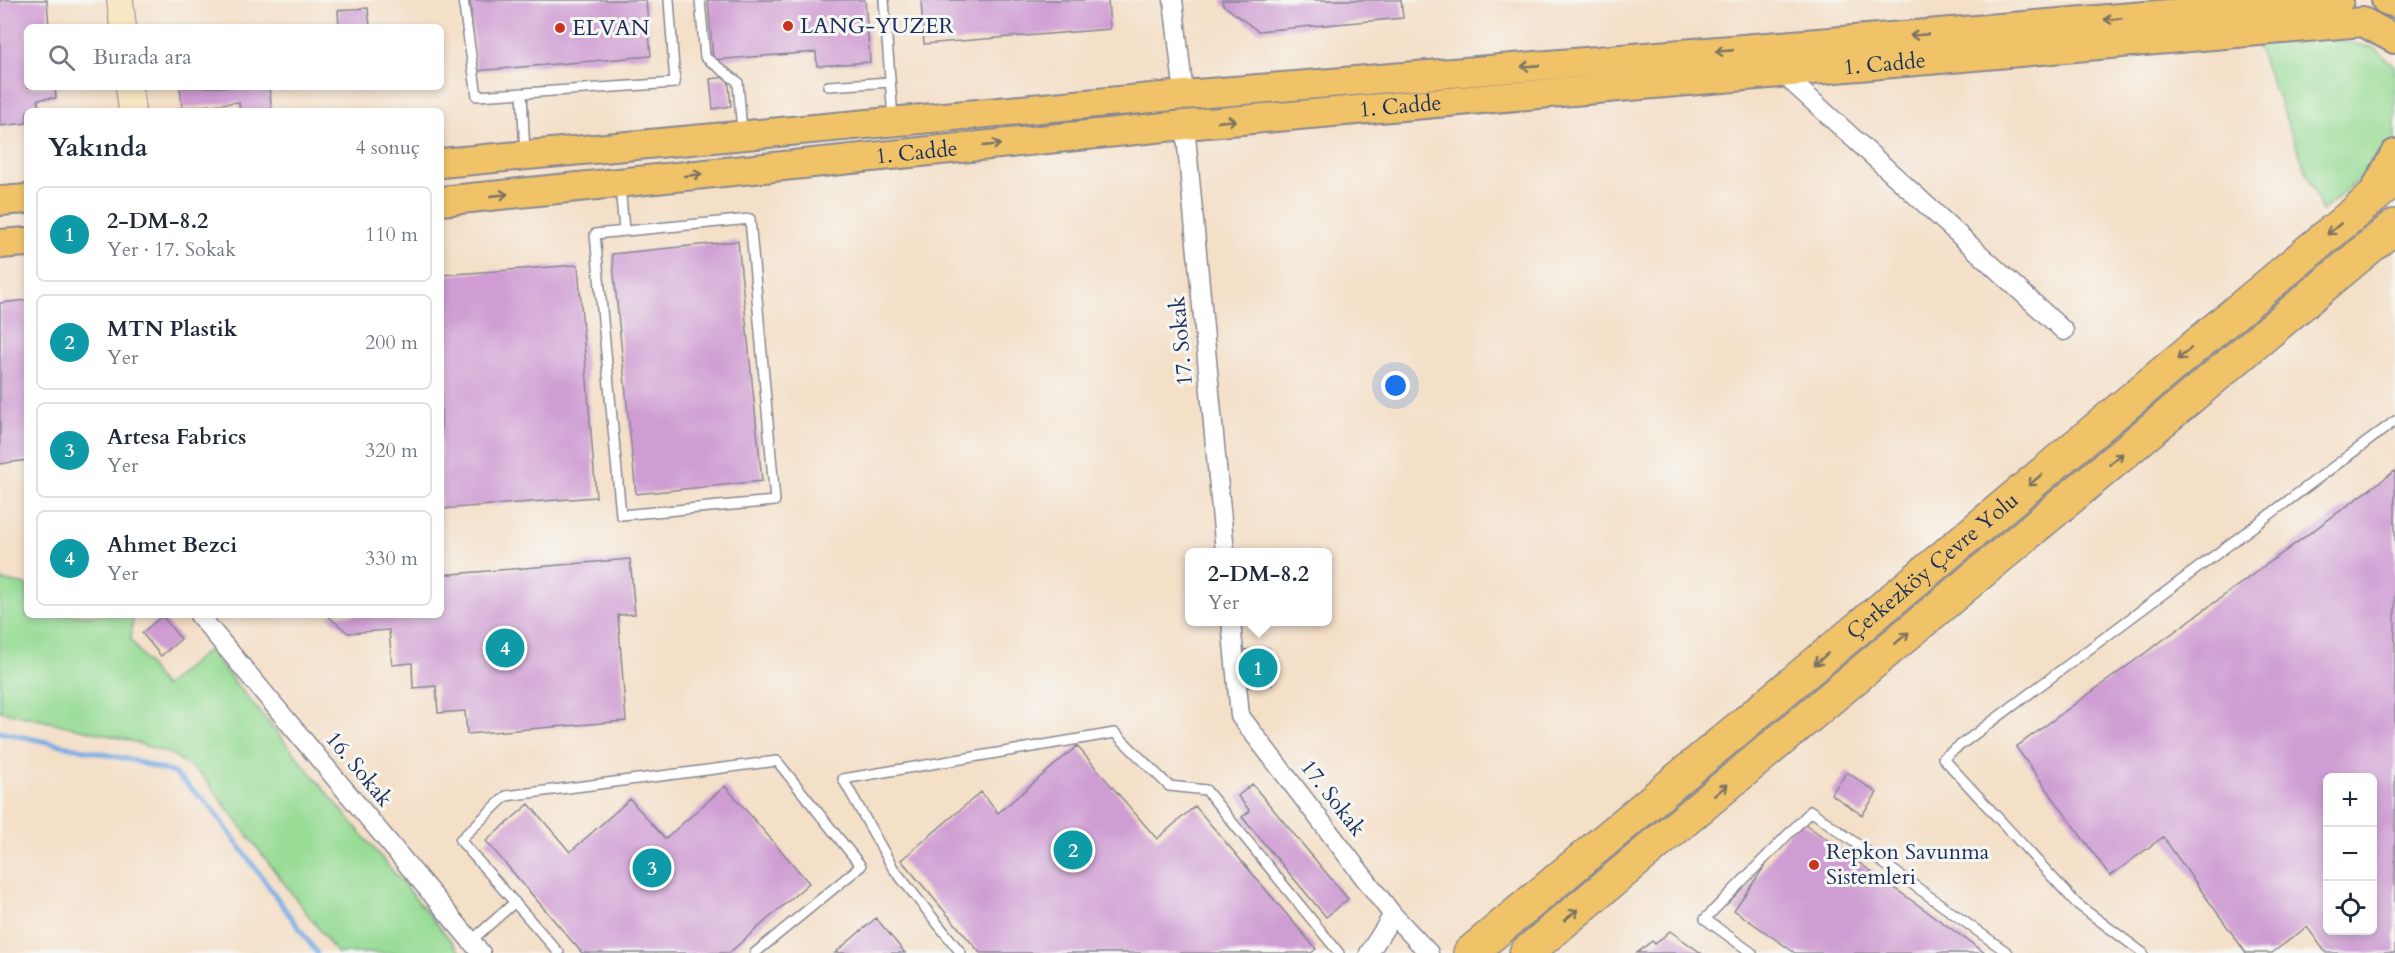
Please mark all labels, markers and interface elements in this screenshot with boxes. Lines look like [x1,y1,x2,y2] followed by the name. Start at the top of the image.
[800,11,955,41] place label: LANG-YUZER
[572,13,650,43] place label: ELVAN
[2104,14,2124,25] one-way arrow
[781,19,795,33] marker: LANG-YUZER
[553,21,567,35] marker: ELVAN
[24,24,444,90] search box
[1909,30,1929,41] one-way arrow
[45,41,78,74] icon: search
[93,42,192,72] text: Burada ara
[1715,45,1735,56] one-way arrow
[1842,45,1927,82] street label: 1. Cadde
[1521,61,1540,72] one-way arrow
[1358,88,1443,125] street label: 1. Cadde
[1217,115,1237,126] one-way arrow
[48,130,148,165] text: Yakında
[874,133,959,172] street label: 1. Cadde
[355,134,420,161] text: 4 sonuç
[981,139,1001,150] one-way arrow
[683,169,703,180] one-way arrow
[489,189,509,200] one-way arrow
[107,206,208,236] text: 2-DM-8.2
[64,221,75,248] text: 1
[365,221,418,248] text: 110 m
[2326,223,2342,236] one-way arrow
[107,236,236,263] text: Yer · 17. Sokak
[1162,295,1200,387] street label: 17. Sokak
[107,314,237,344] text: MTN Plastik
[64,329,75,356] text: 2
[365,329,418,356] text: 200 m
[107,344,138,371] text: Yer
[2176,348,2192,361] one-way arrow
[1381,371,1410,400] your location
[107,422,246,452] text: Artesa Fabrics
[64,437,75,464] text: 3
[365,437,418,464] text: 320 m
[107,452,138,479] text: Yer
[2108,452,2123,466] one-way arrow
[2027,473,2043,486] one-way arrow
[1840,485,2025,647] street label: Çerkezköy Çevre Yolu
[107,530,237,560] text: Ahmet Bezci
[64,545,75,572] text: 4
[365,545,418,572] text: 330 m
[1185,548,1332,626] popup
[1208,559,1309,589] text: 2-DM-8.2
[107,560,138,587] text: Yer
[1208,589,1239,616] text: Yer
[486,626,524,670] pin: 4
[1894,631,1909,645] one-way arrow
[1238,646,1278,690] pin: 1
[1814,652,1829,666] one-way arrow
[319,725,400,813] street label: 16. Sokak
[1293,753,1373,843] street label: 17. Sokak
[2323,773,2377,935] map controls
[2323,773,2377,827] button: +
[1713,783,1728,797] one-way arrow
[2323,827,2377,881] button: −
[1054,828,1092,872] pin: 2
[1826,837,1990,892] place label: Repkon Savunma Sistemleri
[632,846,672,890] pin: 3
[1807,858,1821,872] marker: Repkon Savunma Sistemleri
[2323,881,2377,935] button: locate
[1563,909,1579,922] one-way arrow

